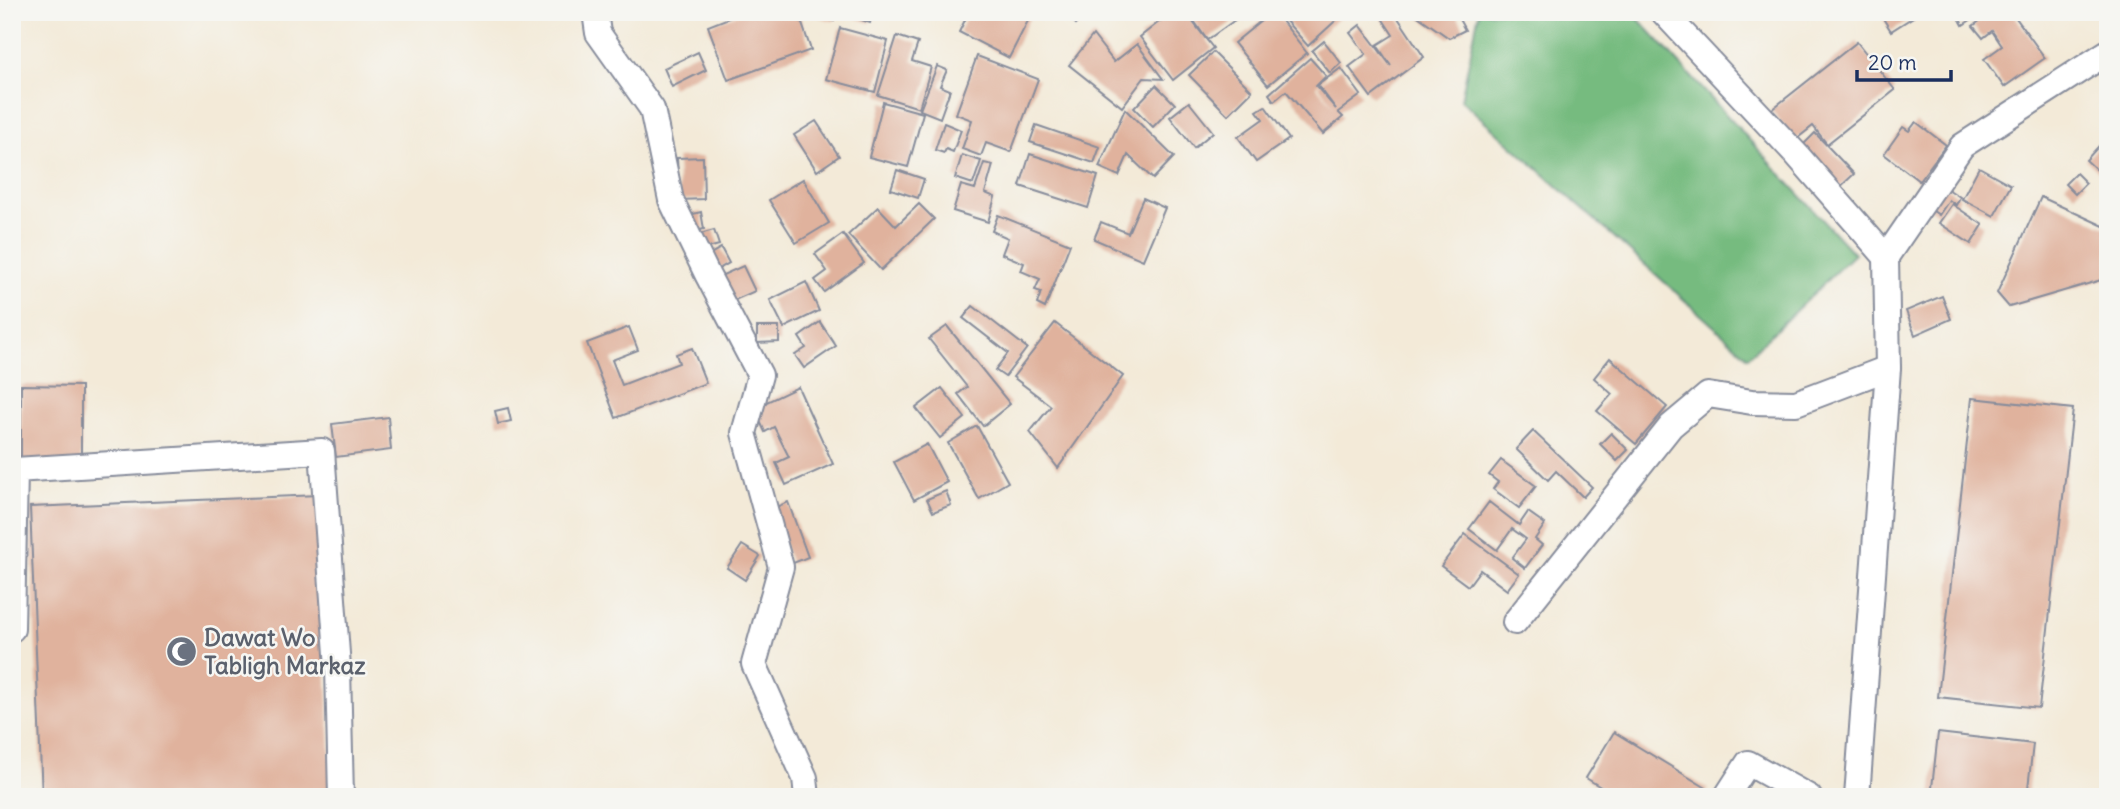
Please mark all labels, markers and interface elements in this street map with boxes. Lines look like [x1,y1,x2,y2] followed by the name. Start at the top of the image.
[1857,38,1952,82] scale bar
[1868,49,1917,76] text: 20 m
[204,622,366,680] place label: Dawat Wo Tabligh Markaz
[164,635,198,669] mosque icon: Dawat Wo Tabligh Markaz

